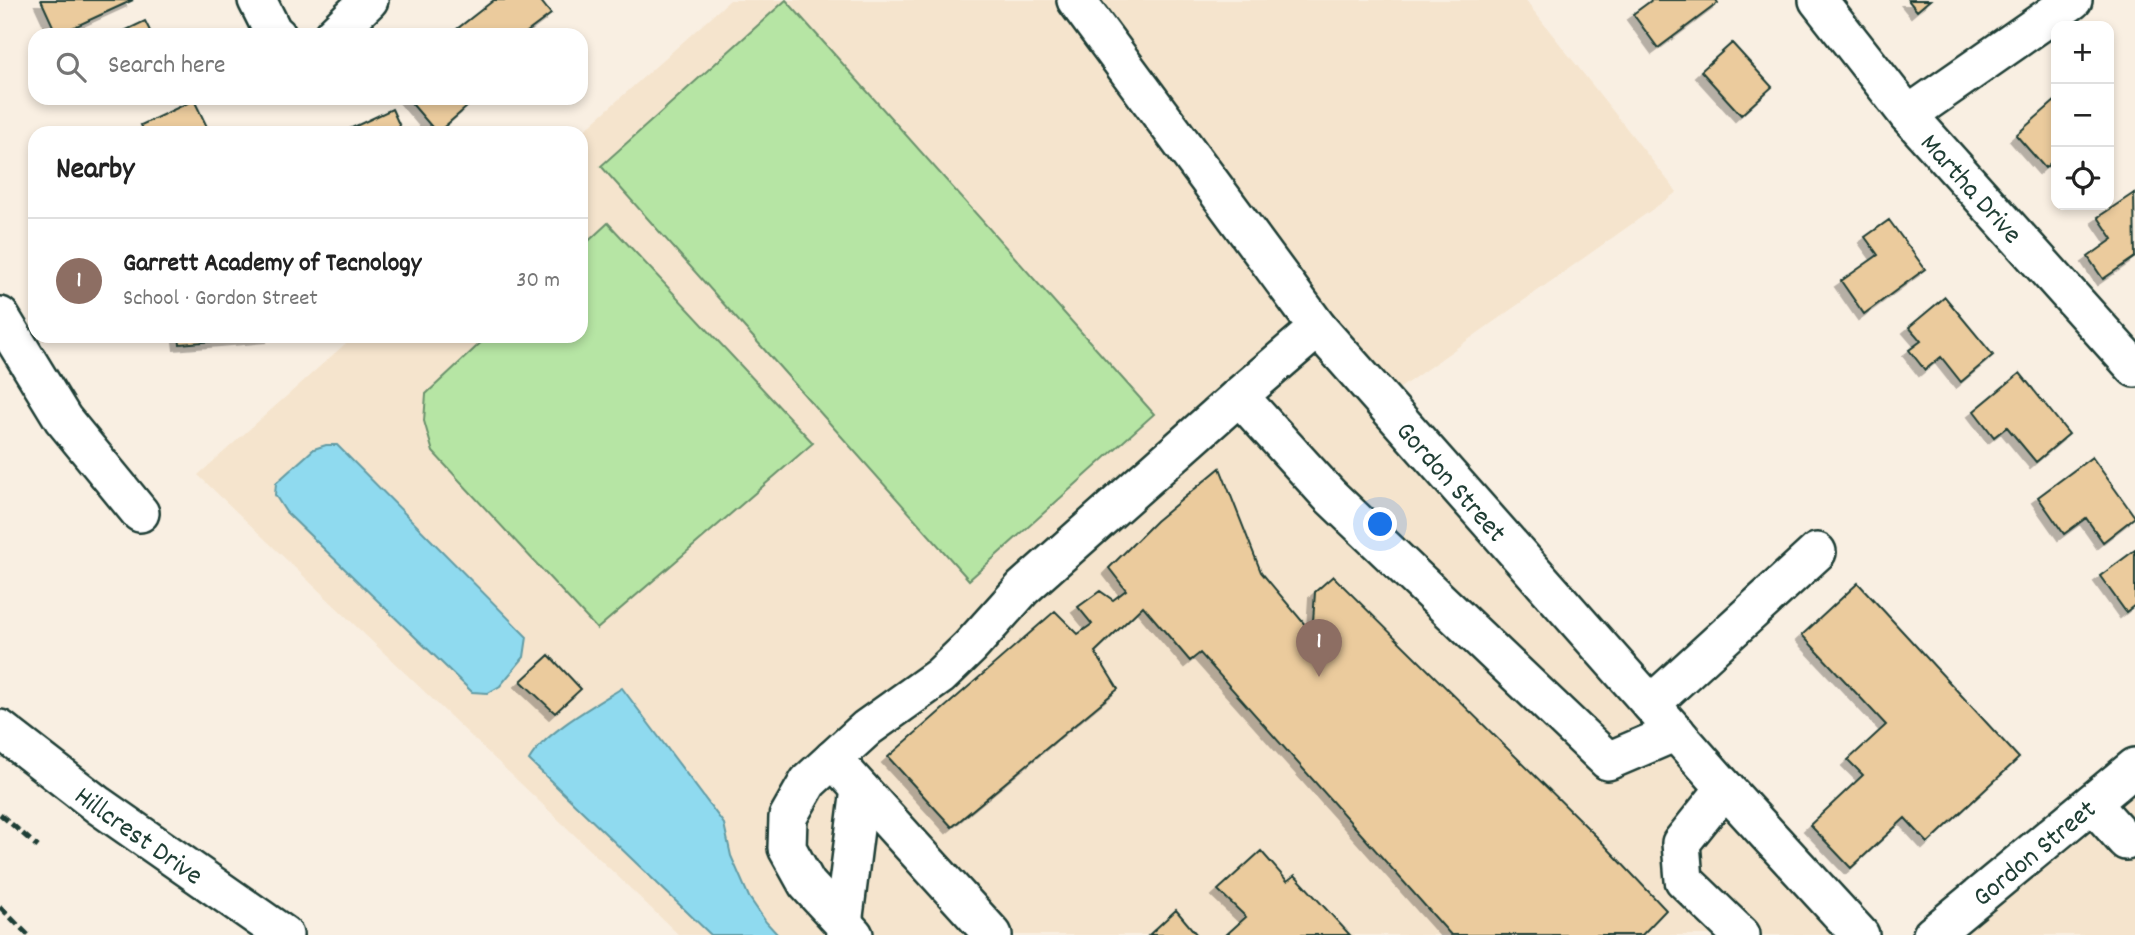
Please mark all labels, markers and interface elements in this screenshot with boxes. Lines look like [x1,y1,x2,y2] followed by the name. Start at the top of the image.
[2051,21,2114,210] map controls
[2051,21,2114,84] button: +
[28,28,588,105] search box
[52,48,90,86] icon: search
[108,48,226,85] text: Search here
[2051,84,2114,147] button: −
[1909,126,2030,255] street label: Martha Drive
[2051,147,2114,210] button: locate
[56,150,134,193] text: Nearby
[123,246,421,283] text: Garrett Academy of Tecnology
[76,265,82,298] text: 1
[516,265,560,298] text: 30 m
[123,283,318,316] text: School · Gordon Street
[1384,414,1514,553] street label: Gordon Street
[1363,507,1397,541] your location
[1296,619,1342,677] pin: 1
[64,779,210,897] street label: Hillcrest Drive
[1966,792,2107,919] street label: Gordon Street

